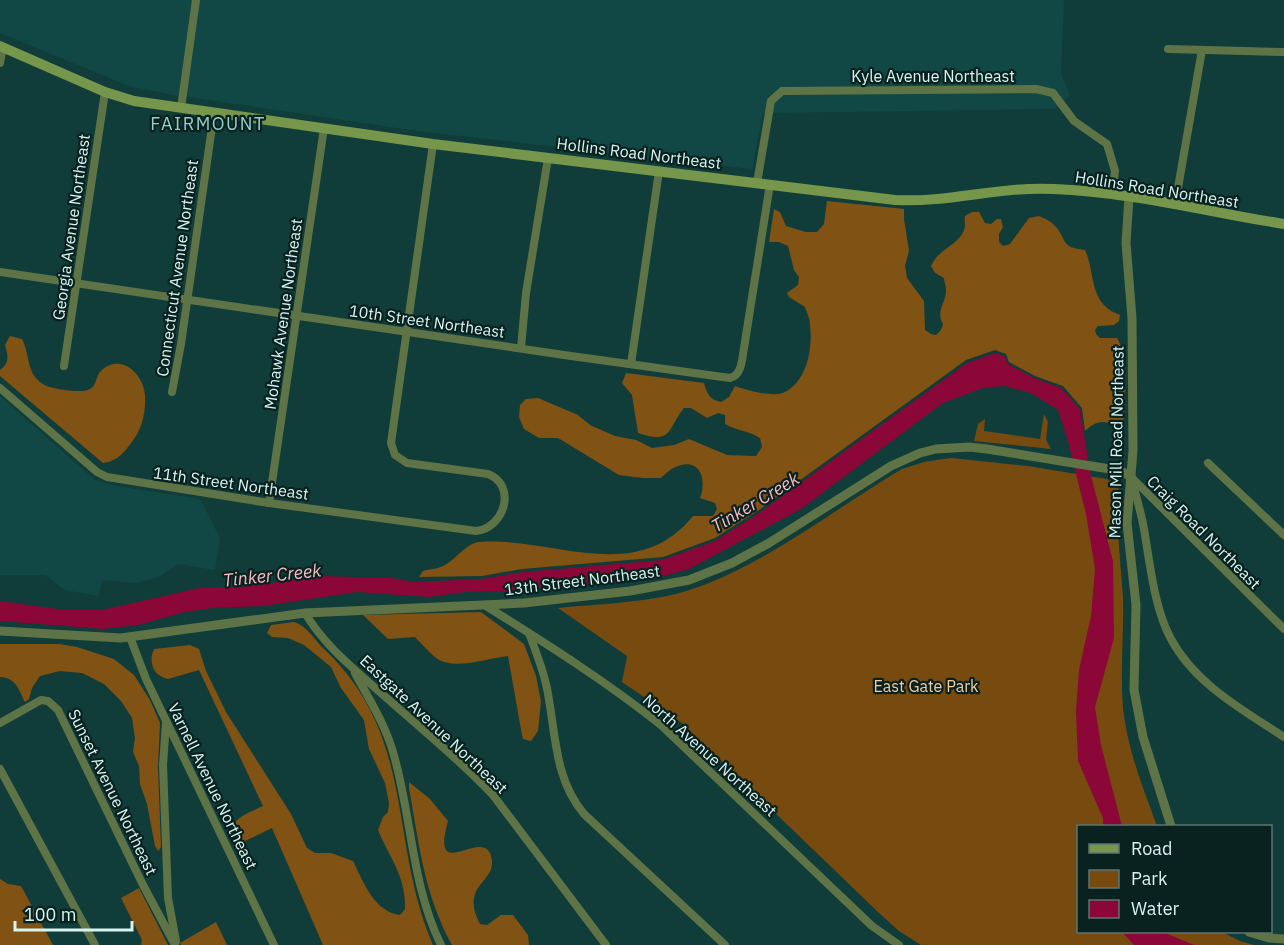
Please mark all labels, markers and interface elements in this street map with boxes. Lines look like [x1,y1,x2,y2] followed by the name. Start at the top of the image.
[851,66,1015,86] street label: Kyle Avenue Northeast
[150,112,266,135] district label: FAIRMOUNT
[48,133,94,321] street label: Georgia Avenue Northeast
[556,133,722,173] street label: Hollins Road Northeast
[152,158,202,378] street label: Connecticut Avenue Northeast
[1074,166,1240,212] street label: Hollins Road Northeast
[260,217,306,411] street label: Mohawk Avenue Northeast
[348,300,506,342] street label: 10th Street Northeast
[1104,346,1128,538] street label: Mason Mill Road Northeast
[152,462,310,504] street label: 11th Street Northeast
[707,466,804,537] water label: Tinker Creek
[1143,471,1265,593] street label: Craig Road Northeast
[222,558,323,592] water label: Tinker Creek
[503,561,661,599] street label: 13th Street Northeast
[356,650,512,798] street label: Eastgate Avenue Northeast
[873,676,979,696] park label: East Gate Park
[639,690,781,820] street label: North Avenue Northeast
[164,700,262,872] street label: Varnell Avenue Northeast
[64,706,162,878] street label: Sunset Avenue Northeast
[1077,825,1272,933] legend
[1131,837,1172,860] text: Road
[1131,867,1168,890] text: Park
[15,894,132,932] scale bar
[1131,897,1180,920] text: Water
[24,903,76,926] text: 100 m

